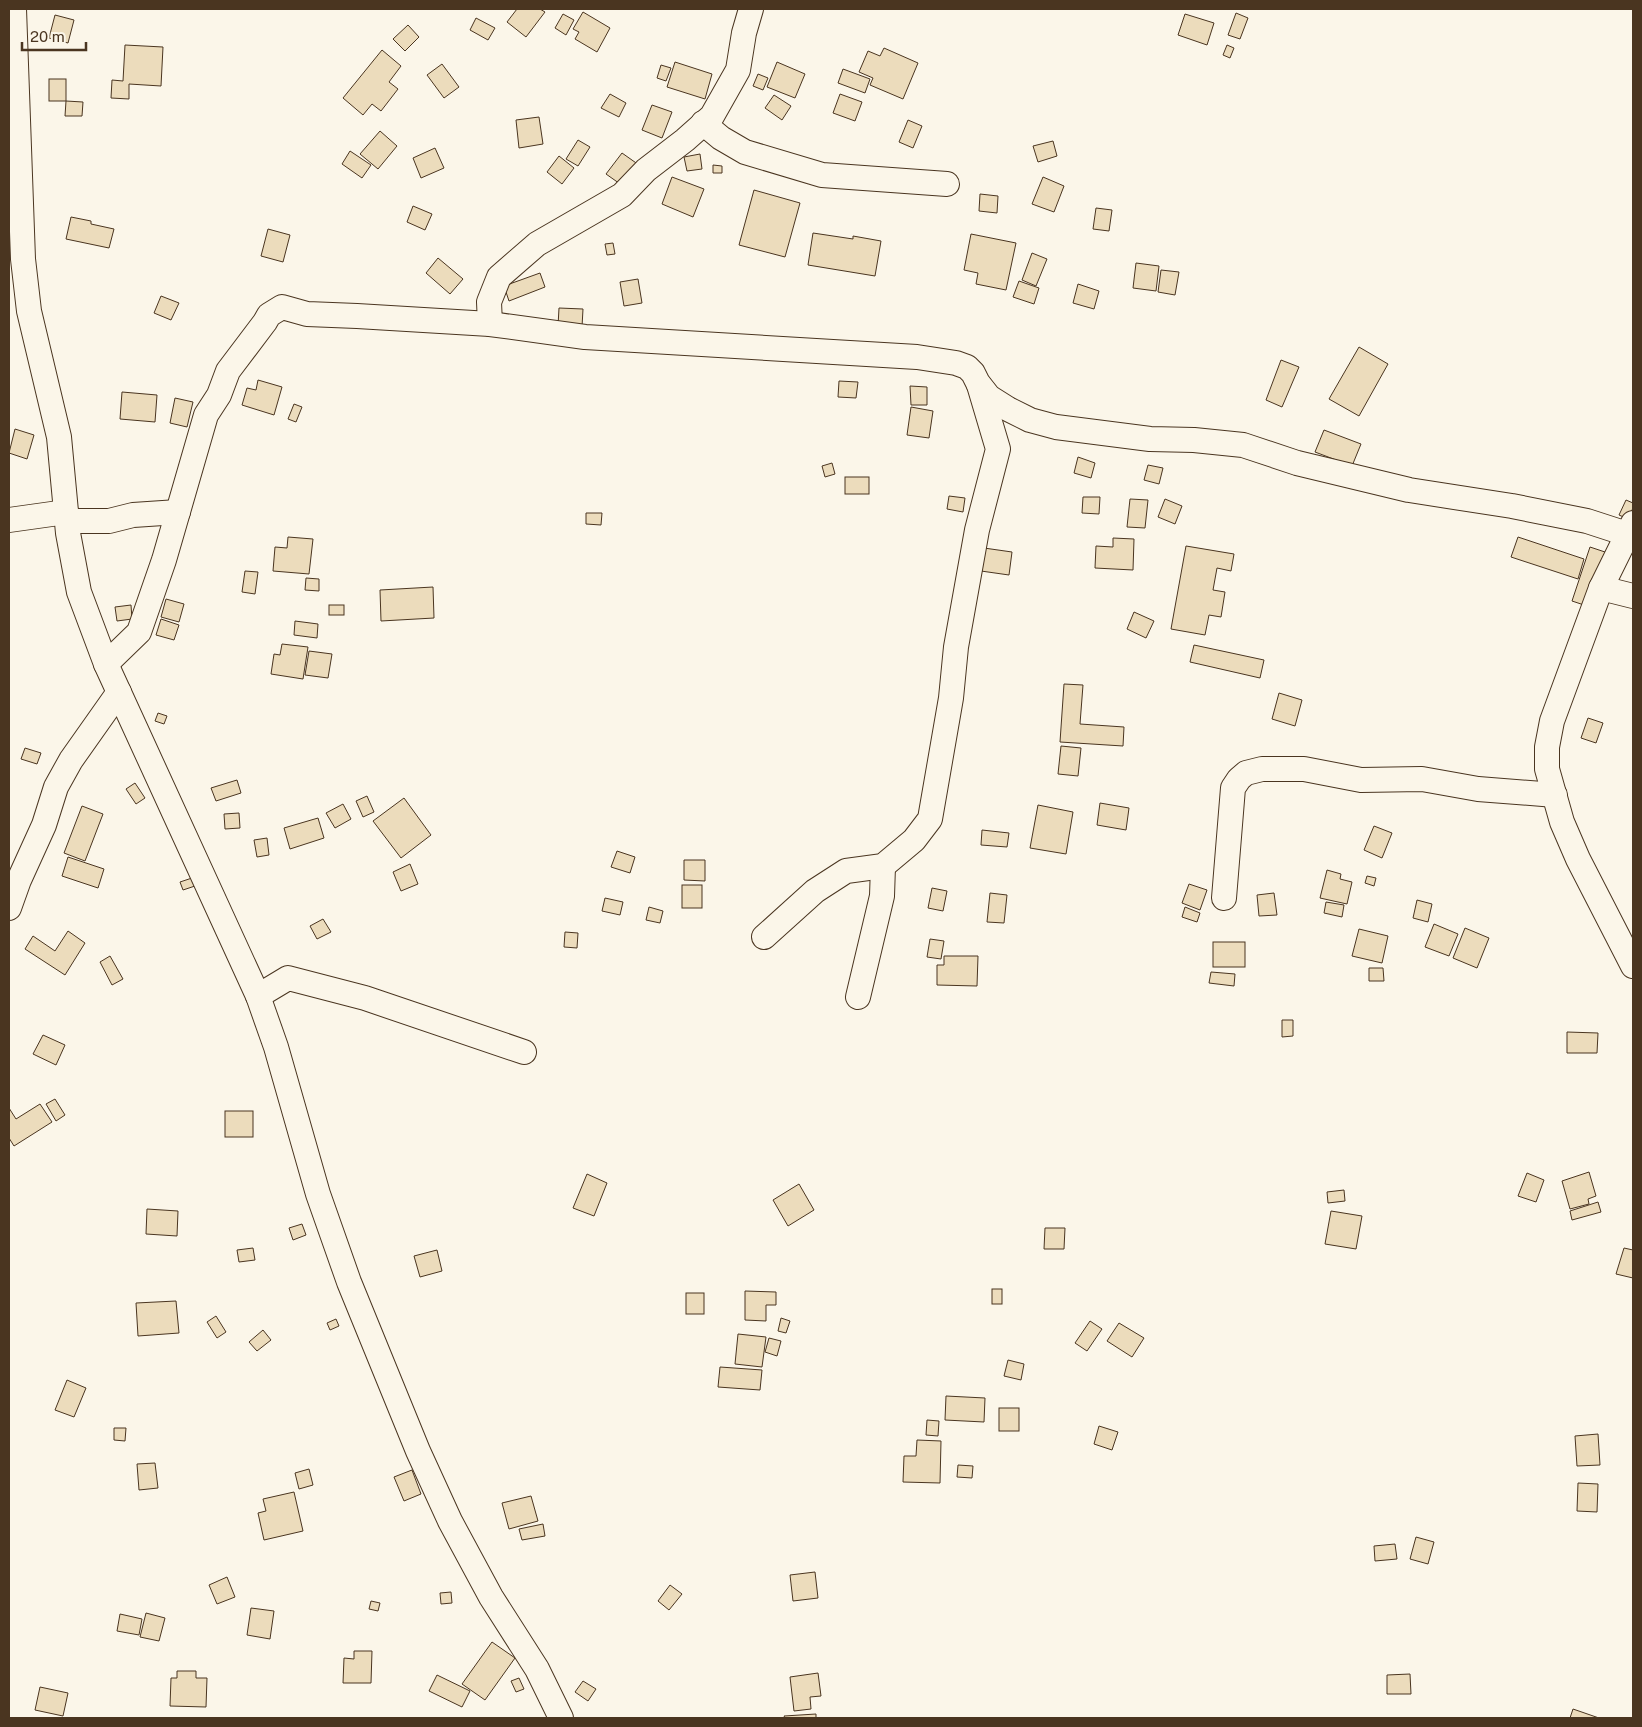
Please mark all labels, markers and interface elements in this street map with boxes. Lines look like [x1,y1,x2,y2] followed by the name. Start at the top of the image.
[22,20,86,52] scale bar
[30,28,65,45] text: 20 m

